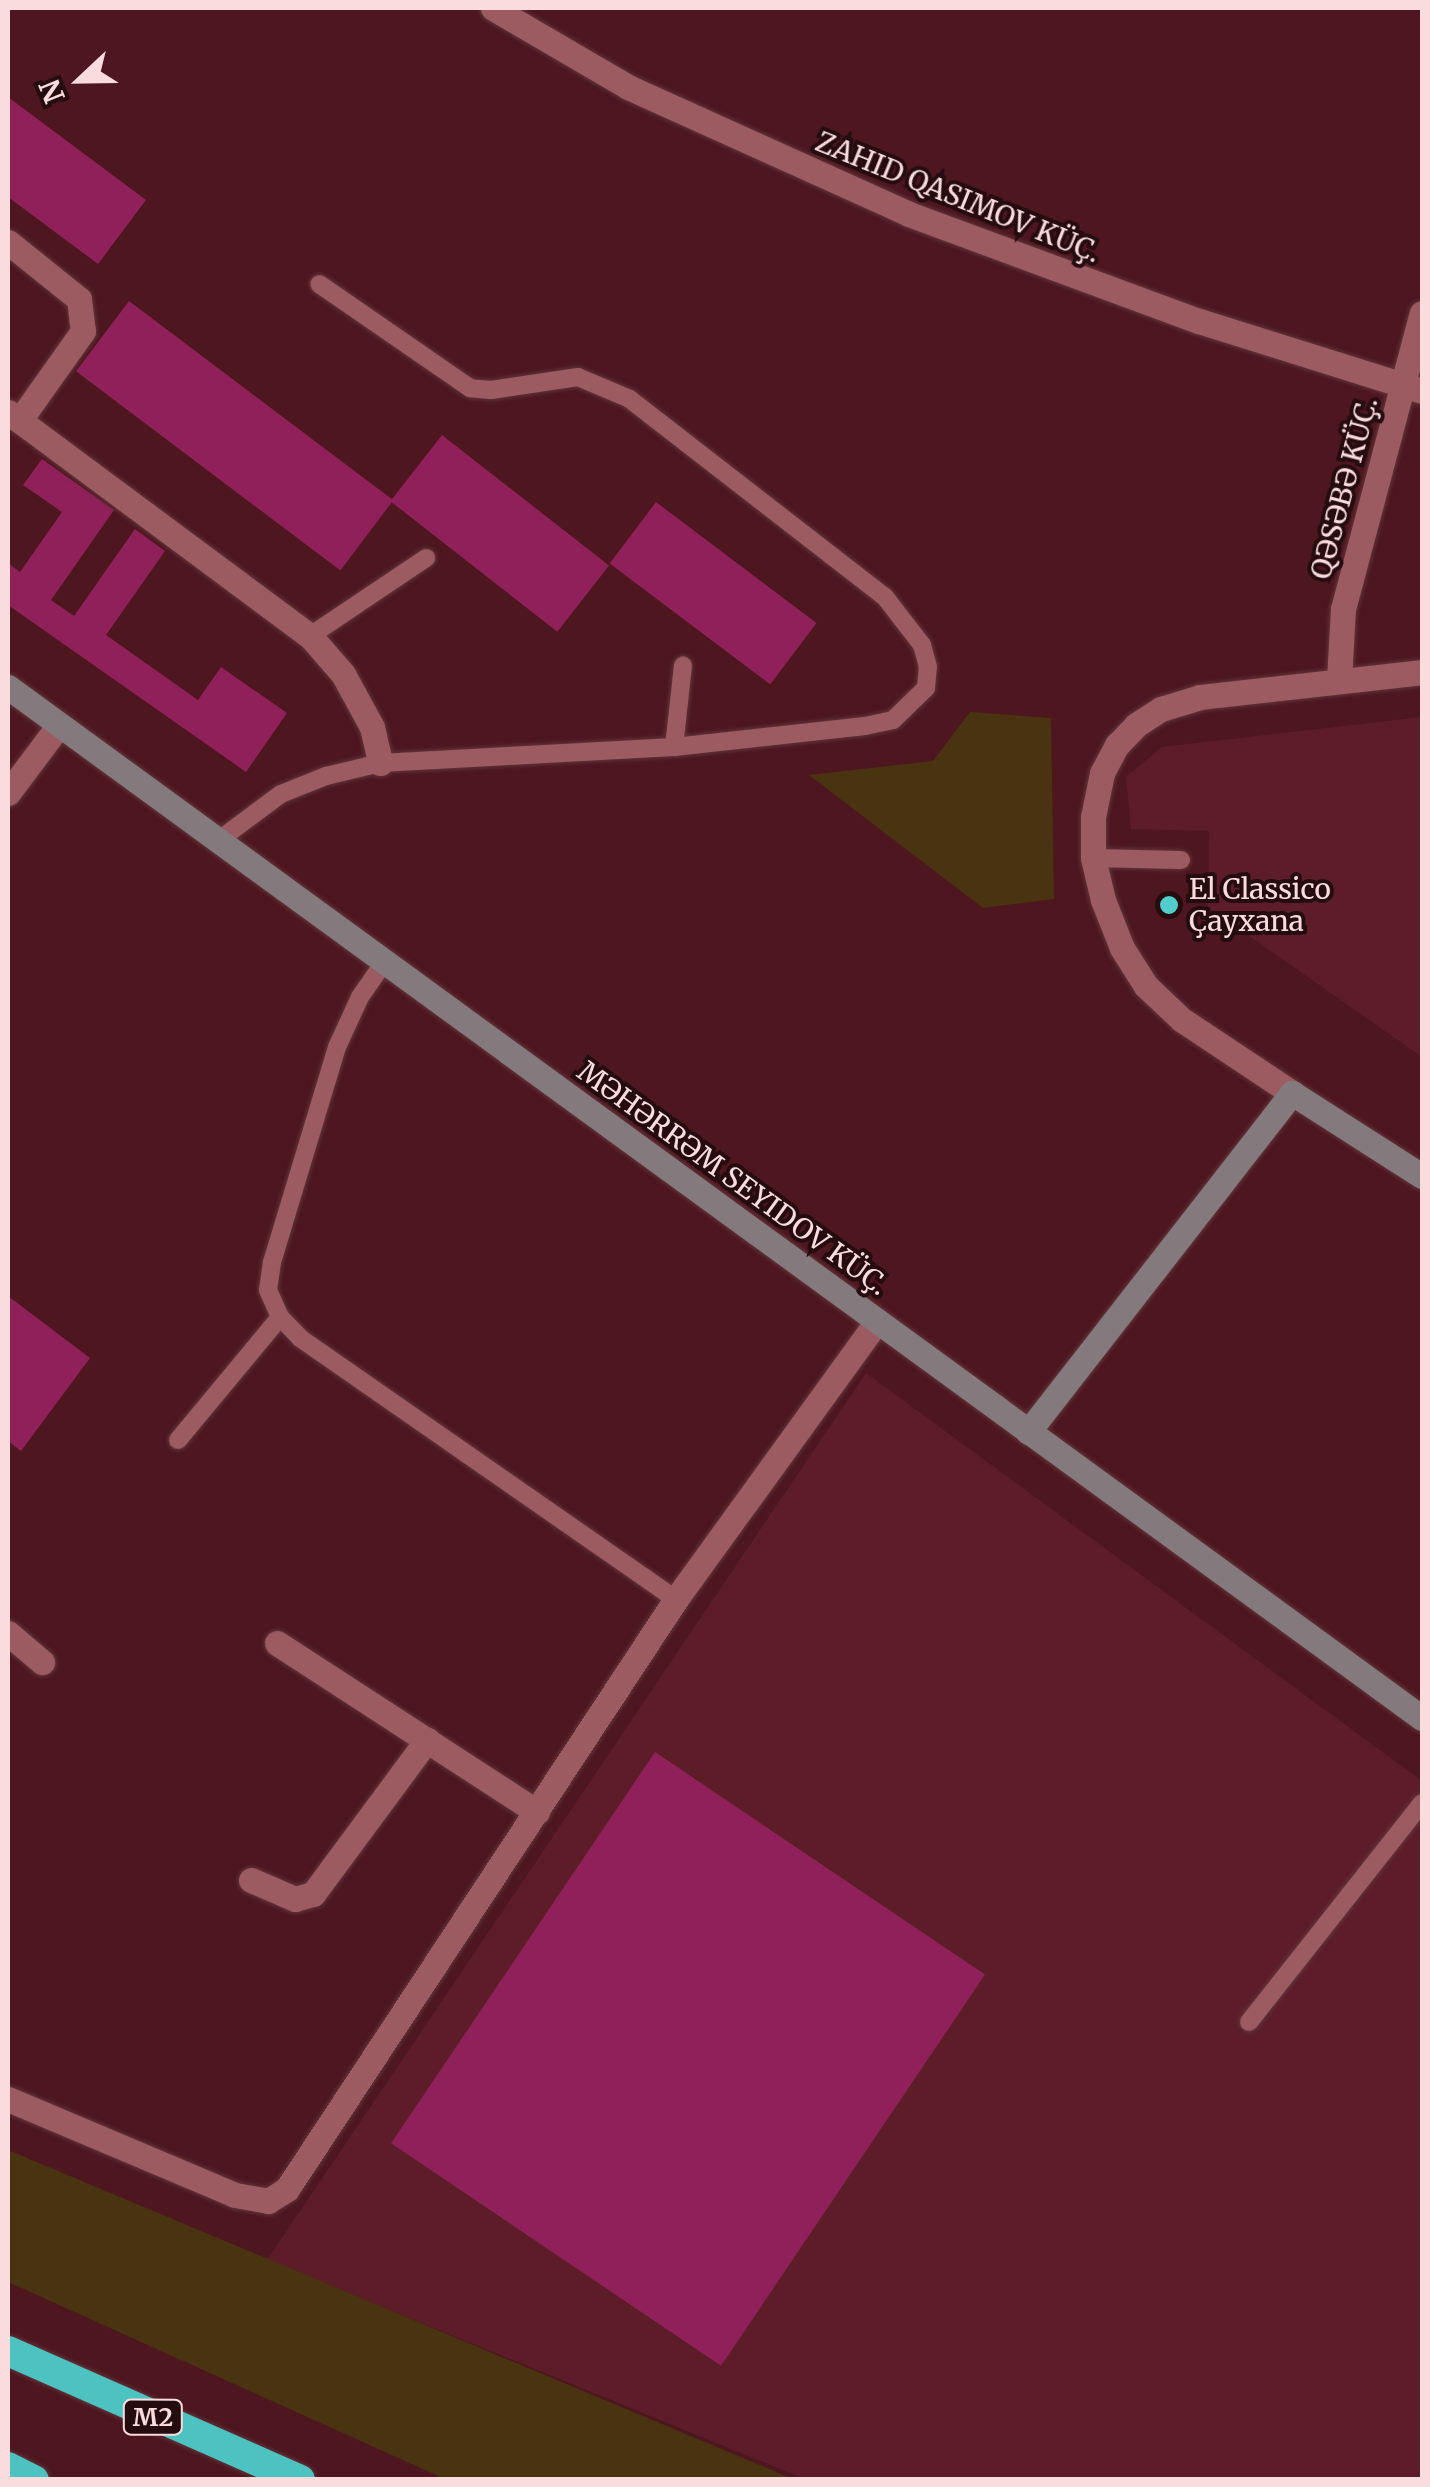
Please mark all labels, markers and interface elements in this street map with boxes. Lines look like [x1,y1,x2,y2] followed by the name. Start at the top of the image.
[30,30,130,130] north arrow
[31,74,73,108] text: N
[811,125,1105,269] street label: ZAHID QASIMOV KÜÇ.
[1304,393,1384,583] street label: QƏSƏBƏ KÜÇ.
[1189,872,1331,938] place label: El Classico Çayxana
[1158,894,1180,916] marker: El Classico Çayxana
[571,1054,895,1302] street label: MƏHƏRRƏM SEYIDOV KÜÇ.
[120,2397,186,2437] road number: M2

